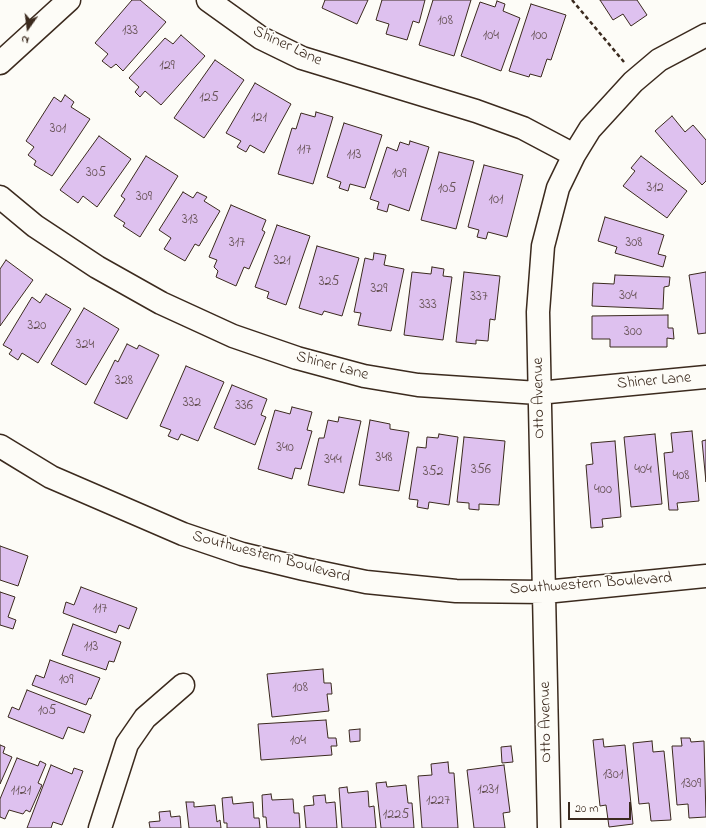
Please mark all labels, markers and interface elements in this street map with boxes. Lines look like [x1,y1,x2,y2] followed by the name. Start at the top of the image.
[8,8,48,48] north arrow
[437,14,453,30] house number: 108
[249,23,325,71] street label: Shiner Lane
[122,24,138,40] house number: 133
[483,29,499,45] house number: 104
[531,29,547,45] house number: 100
[20,31,31,48] text: N
[159,59,175,75] house number: 129
[199,91,219,107] house number: 125
[251,111,267,127] house number: 121
[50,122,66,138] house number: 301
[297,143,311,159] house number: 117
[347,148,361,164] house number: 113
[86,166,106,182] house number: 305
[392,167,406,183] house number: 109
[646,181,664,197] house number: 312
[438,182,456,198] house number: 105
[136,190,152,206] house number: 309
[489,193,503,209] house number: 101
[182,213,198,229] house number: 313
[229,236,245,252] house number: 317
[625,236,643,252] house number: 308
[273,254,291,270] house number: 321
[319,275,339,291] house number: 325
[371,282,387,298] house number: 329
[619,289,637,305] house number: 304
[470,290,488,306] house number: 337
[419,298,437,314] house number: 333
[28,319,46,335] house number: 320
[624,325,642,341] house number: 300
[76,338,94,354] house number: 324
[294,348,370,386] street label: Shiner Lane
[530,357,550,439] street label: Otto Avenue
[616,369,692,395] street label: Shiner Lane
[115,374,133,390] house number: 328
[183,396,201,412] house number: 332
[235,399,253,415] house number: 336
[276,441,294,457] house number: 340
[376,451,392,467] house number: 348
[324,453,342,469] house number: 344
[471,463,491,479] house number: 356
[634,463,652,479] house number: 404
[423,465,443,481] house number: 352
[672,469,690,485] house number: 408
[594,483,612,499] house number: 400
[190,528,352,588] street label: Southwestern Boulevard
[509,570,673,600] street label: Southwestern Boulevard
[93,602,107,618] house number: 117
[84,640,98,656] house number: 113
[59,673,73,689] house number: 109
[292,681,308,697] house number: 108
[537,681,557,763] street label: Otto Avenue
[38,704,56,720] house number: 105
[290,734,306,750] house number: 104
[603,768,623,784] house number: 1301
[681,777,701,793] house number: 1309
[477,783,499,799] house number: 1231
[11,784,31,800] house number: 1121
[426,794,450,810] house number: 1227
[570,794,633,820] scale bar
[575,800,598,818] text: 20 m
[383,808,409,824] house number: 1225

